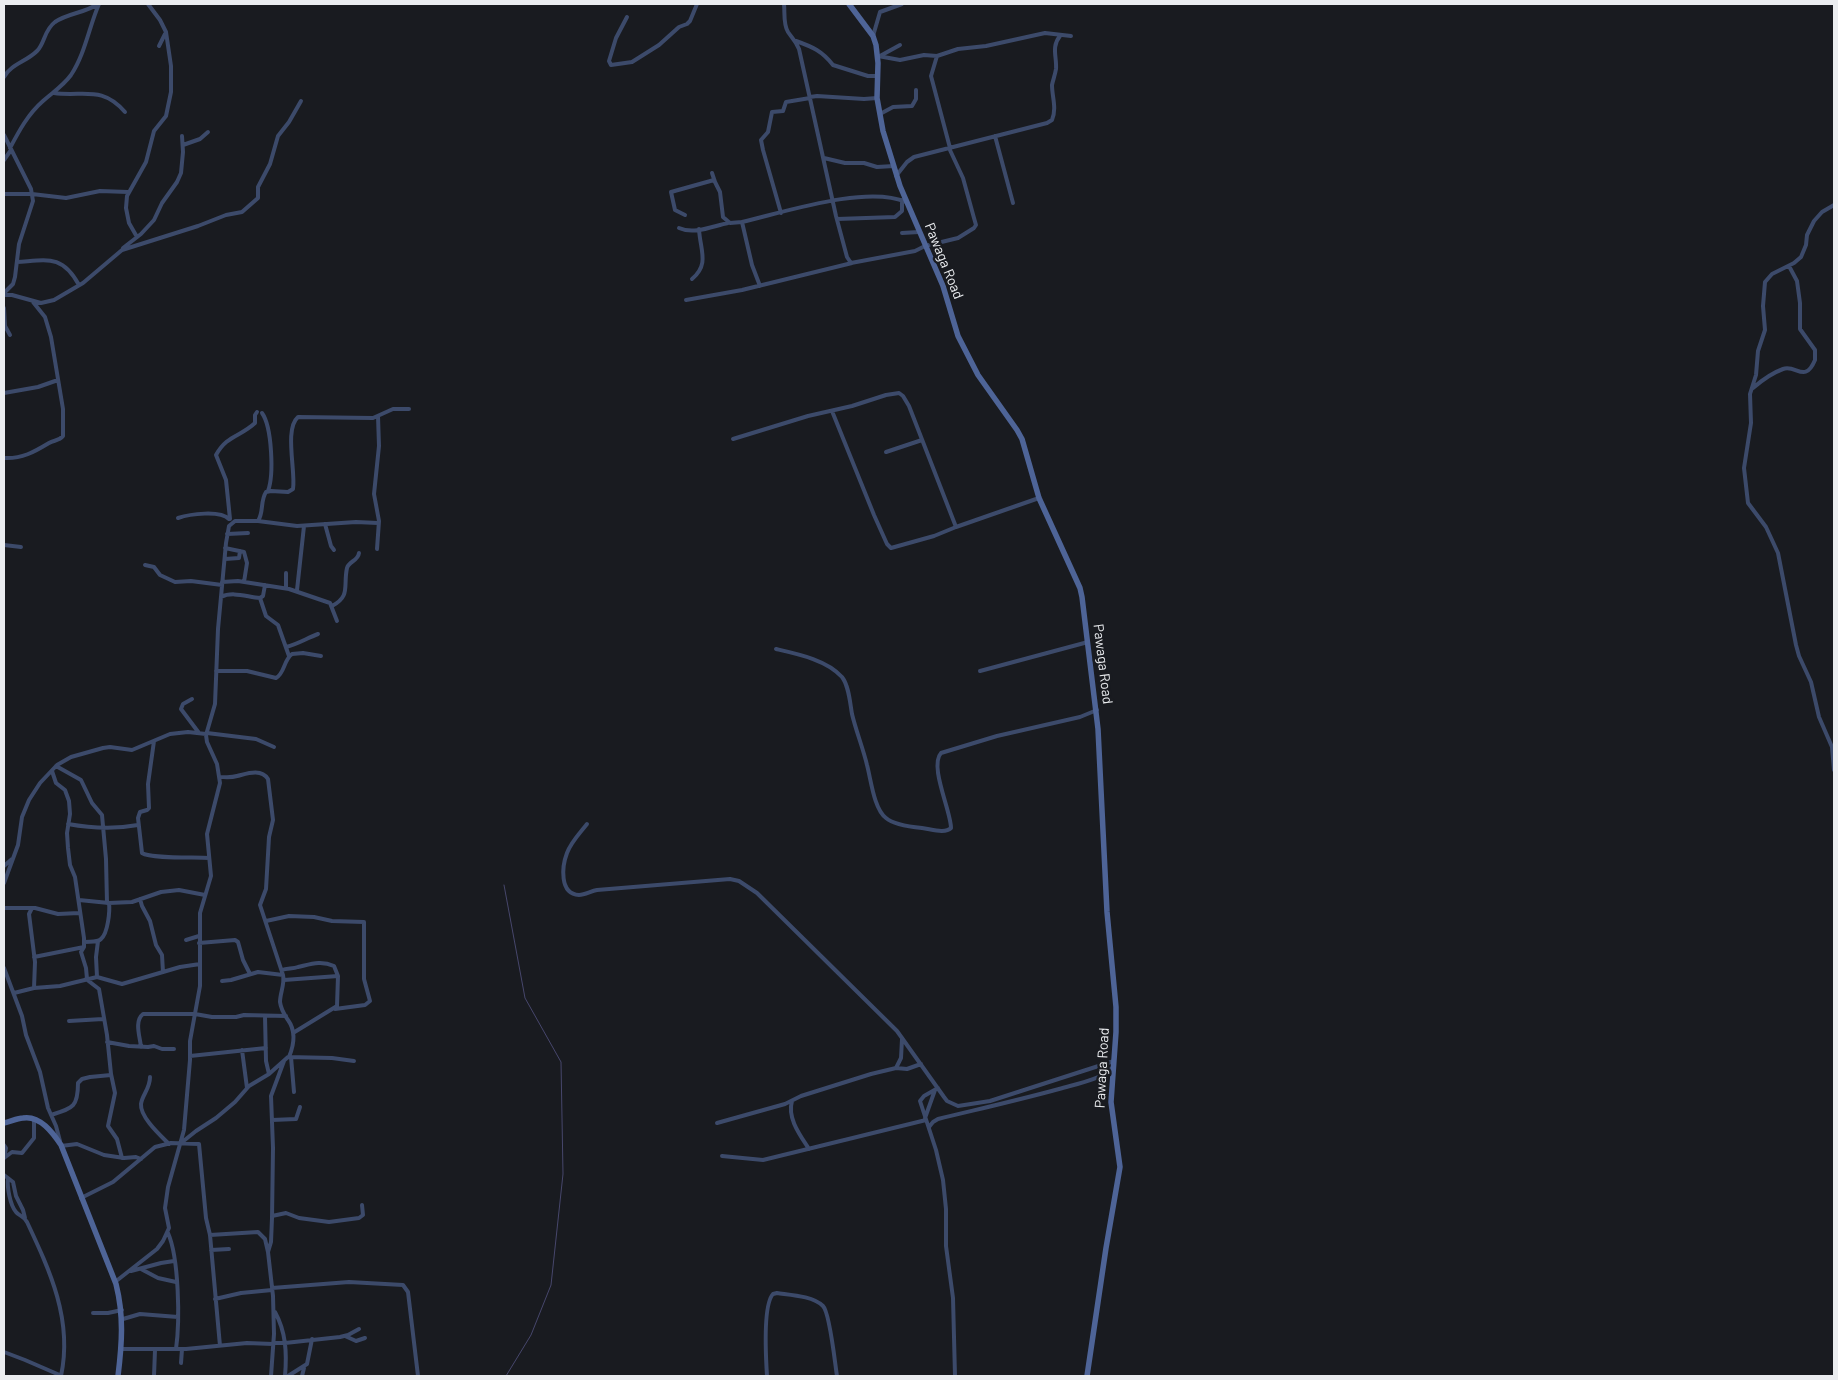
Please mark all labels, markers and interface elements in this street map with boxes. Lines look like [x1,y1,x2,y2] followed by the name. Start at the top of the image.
[921,220,967,302] street label: Pawaga Road
[1090,623,1116,705] street label: Pawaga Road
[1091,1027,1113,1109] street label: Pawaga Road

